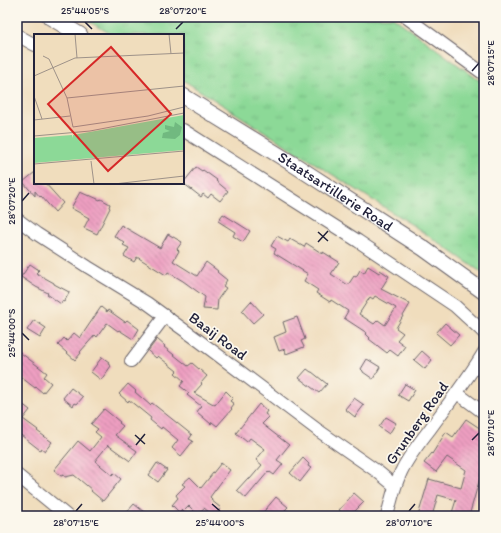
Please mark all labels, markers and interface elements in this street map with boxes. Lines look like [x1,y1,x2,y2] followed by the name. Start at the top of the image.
[61,4,109,17] text: 25°44'05"S
[159,4,207,17] text: 28°07'20"E
[34,34,184,184] inset map
[484,40,497,86] text: 28°07'15"E
[275,148,397,236] street label: Staatsartillerie Road
[5,177,18,225] text: 28°07'20"E
[5,308,18,357] text: 25°44'00"S
[185,308,251,364] street label: Baaij Road
[382,378,452,468] street label: Grunberg Road
[484,409,497,456] text: 28°07'10"E
[53,516,99,529] text: 28°07'15"E
[196,516,245,529] text: 25°44'00"S
[386,516,433,529] text: 28°07'10"E

